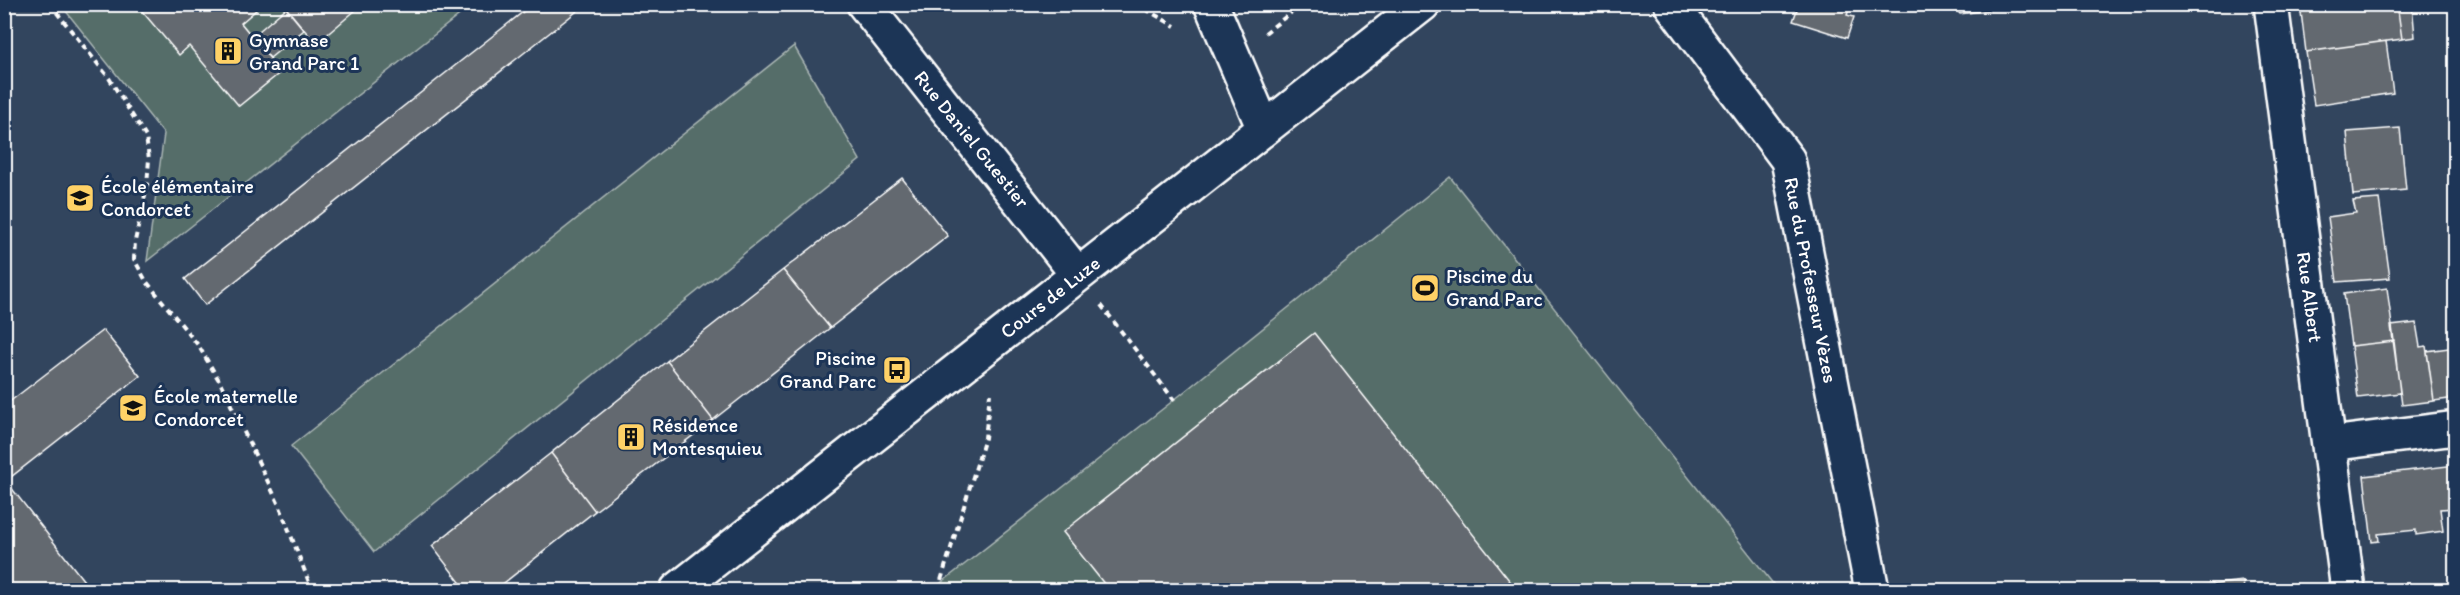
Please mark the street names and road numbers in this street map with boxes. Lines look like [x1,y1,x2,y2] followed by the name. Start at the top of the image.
[909,66,1035,213] street label: Rue Daniel Guestier
[1779,175,1843,385] street label: Rue du Professeur Vèzes
[2292,250,2328,344] street label: Rue Albert
[995,251,1105,343] street label: Cours de Luze

